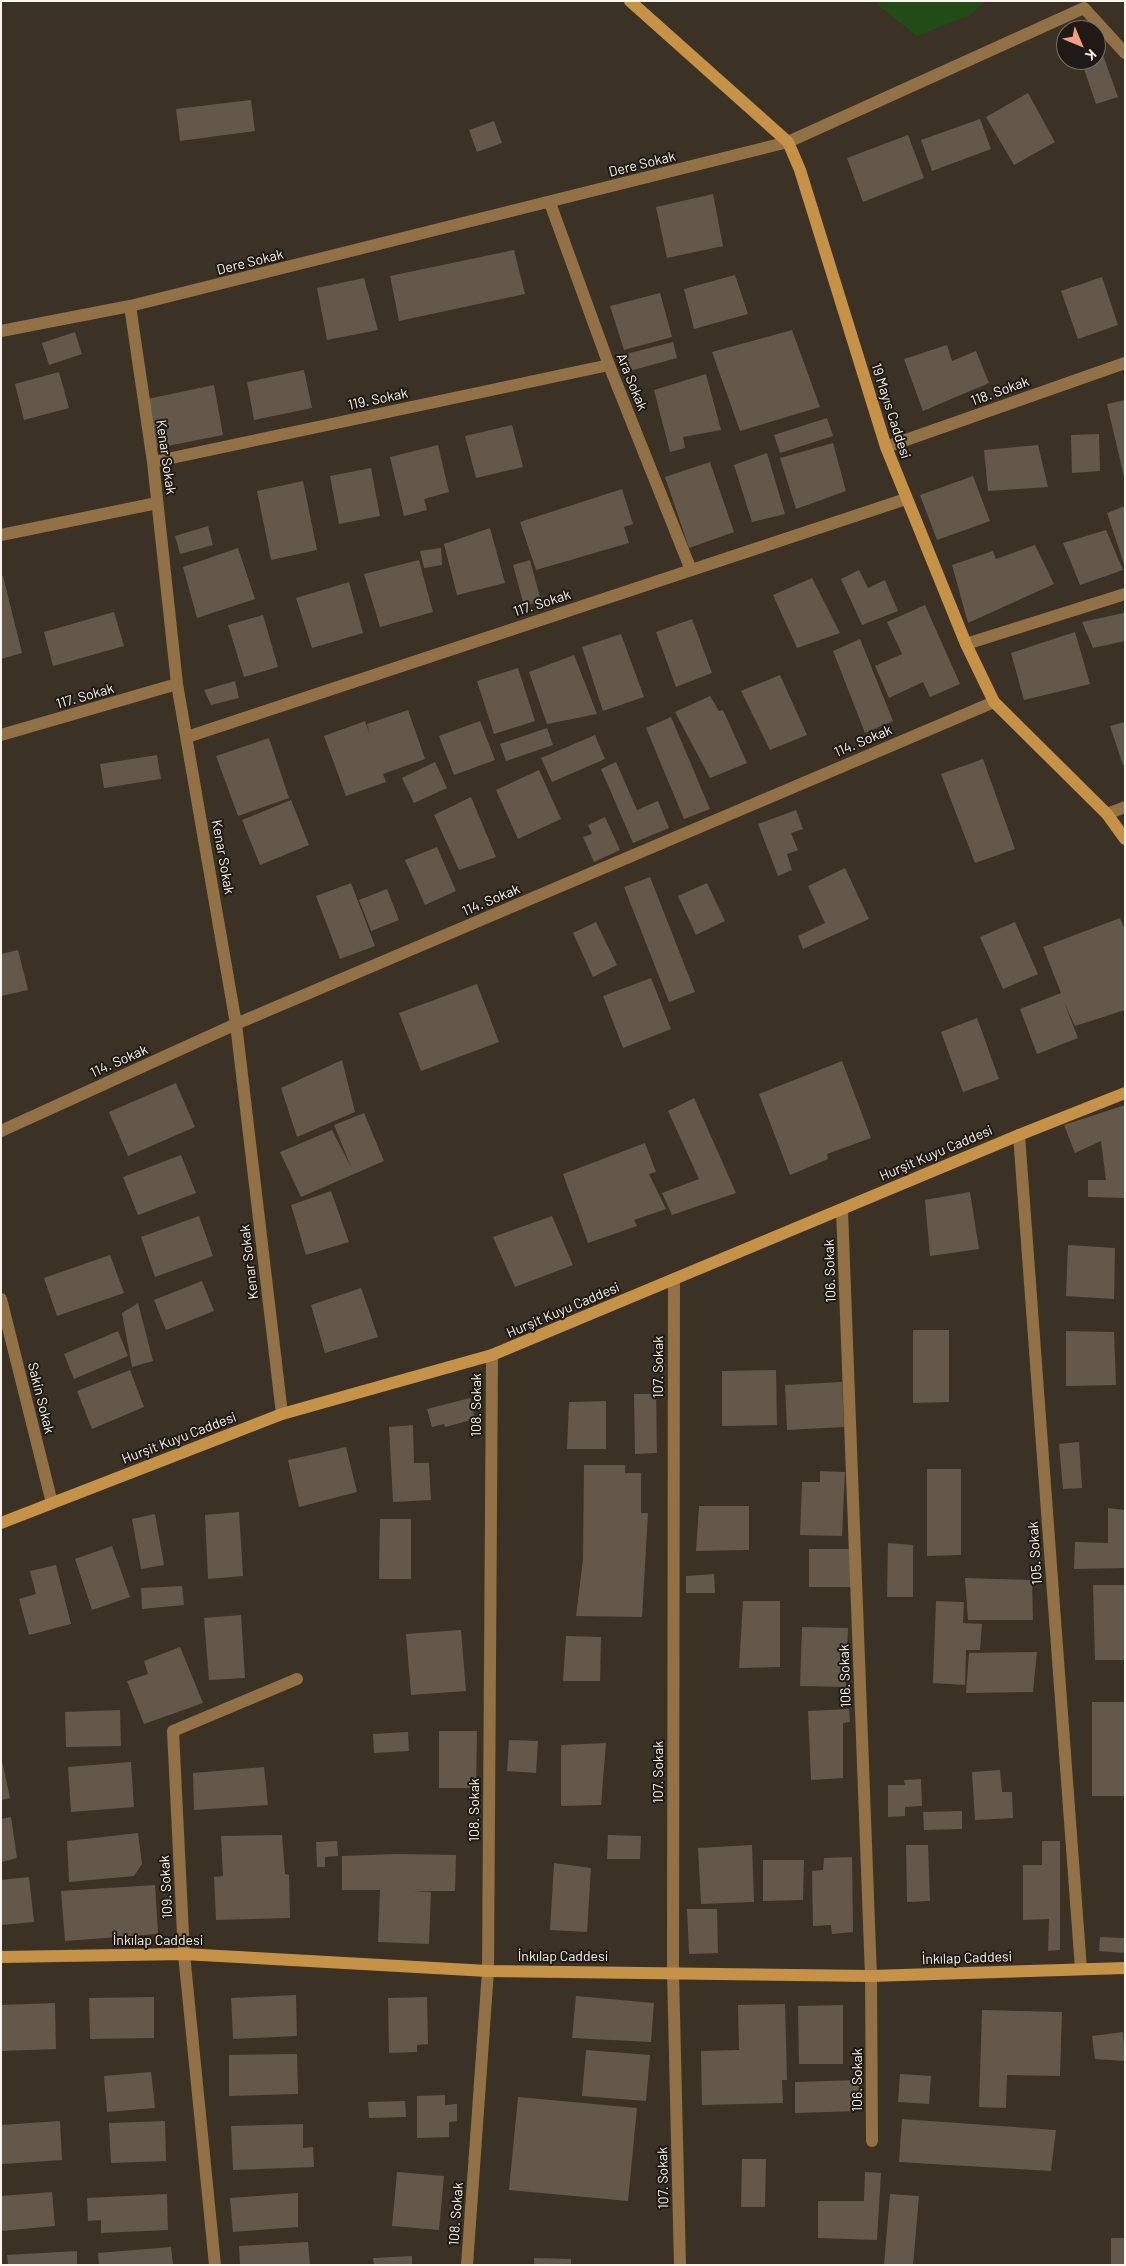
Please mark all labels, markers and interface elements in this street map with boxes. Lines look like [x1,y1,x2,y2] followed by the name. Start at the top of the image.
[1056,20,1106,70] north arrow
[1082,46,1100,64] text: K
[607,148,677,180] street label: Dere Sokak
[215,246,285,278] street label: Dere Sokak
[613,351,651,413] street label: Ara Sokak
[868,361,914,461] street label: 19 Mayıs Caddesi
[969,373,1031,409] street label: 118. Sokak
[347,384,409,414] street label: 119. Sokak
[152,419,180,495] street label: Kenar Sokak
[511,586,573,620] street label: 117. Sokak
[54,680,116,712] street label: 117. Sokak
[832,721,894,761] street label: 114. Sokak
[208,818,238,896] street label: Kenar Sokak
[460,880,522,920] street label: 114. Sokak
[88,1041,150,1081] street label: 114. Sokak
[877,1122,995,1184] street label: Hurşit Kuyu Caddesi
[236,1224,262,1300] street label: Kenar Sokak
[820,1239,840,1303] street label: 106. Sokak
[504,1279,622,1341] street label: Hurşit Kuyu Caddesi
[650,1336,666,1398] street label: 107. Sokak
[24,1361,58,1435] street label: Sakin Sokak
[468,1373,484,1437] street label: 108. Sokak
[119,1408,239,1468] street label: Hurşit Kuyu Caddesi
[1024,1521,1046,1585] street label: 105. Sokak
[835,1644,855,1708] street label: 106. Sokak
[650,1741,666,1803] street label: 107. Sokak
[466,1778,482,1842] street label: 108. Sokak
[156,1855,176,1919] street label: 109. Sokak
[113,1932,203,1948] street label: İnkılap Caddesi
[518,1948,608,1964] street label: İnkılap Caddesi
[921,1948,1013,1968] street label: İnkılap Caddesi
[849,2048,865,2112] street label: 106. Sokak
[654,2147,672,2209] street label: 107. Sokak
[445,2182,467,2246] street label: 108. Sokak

